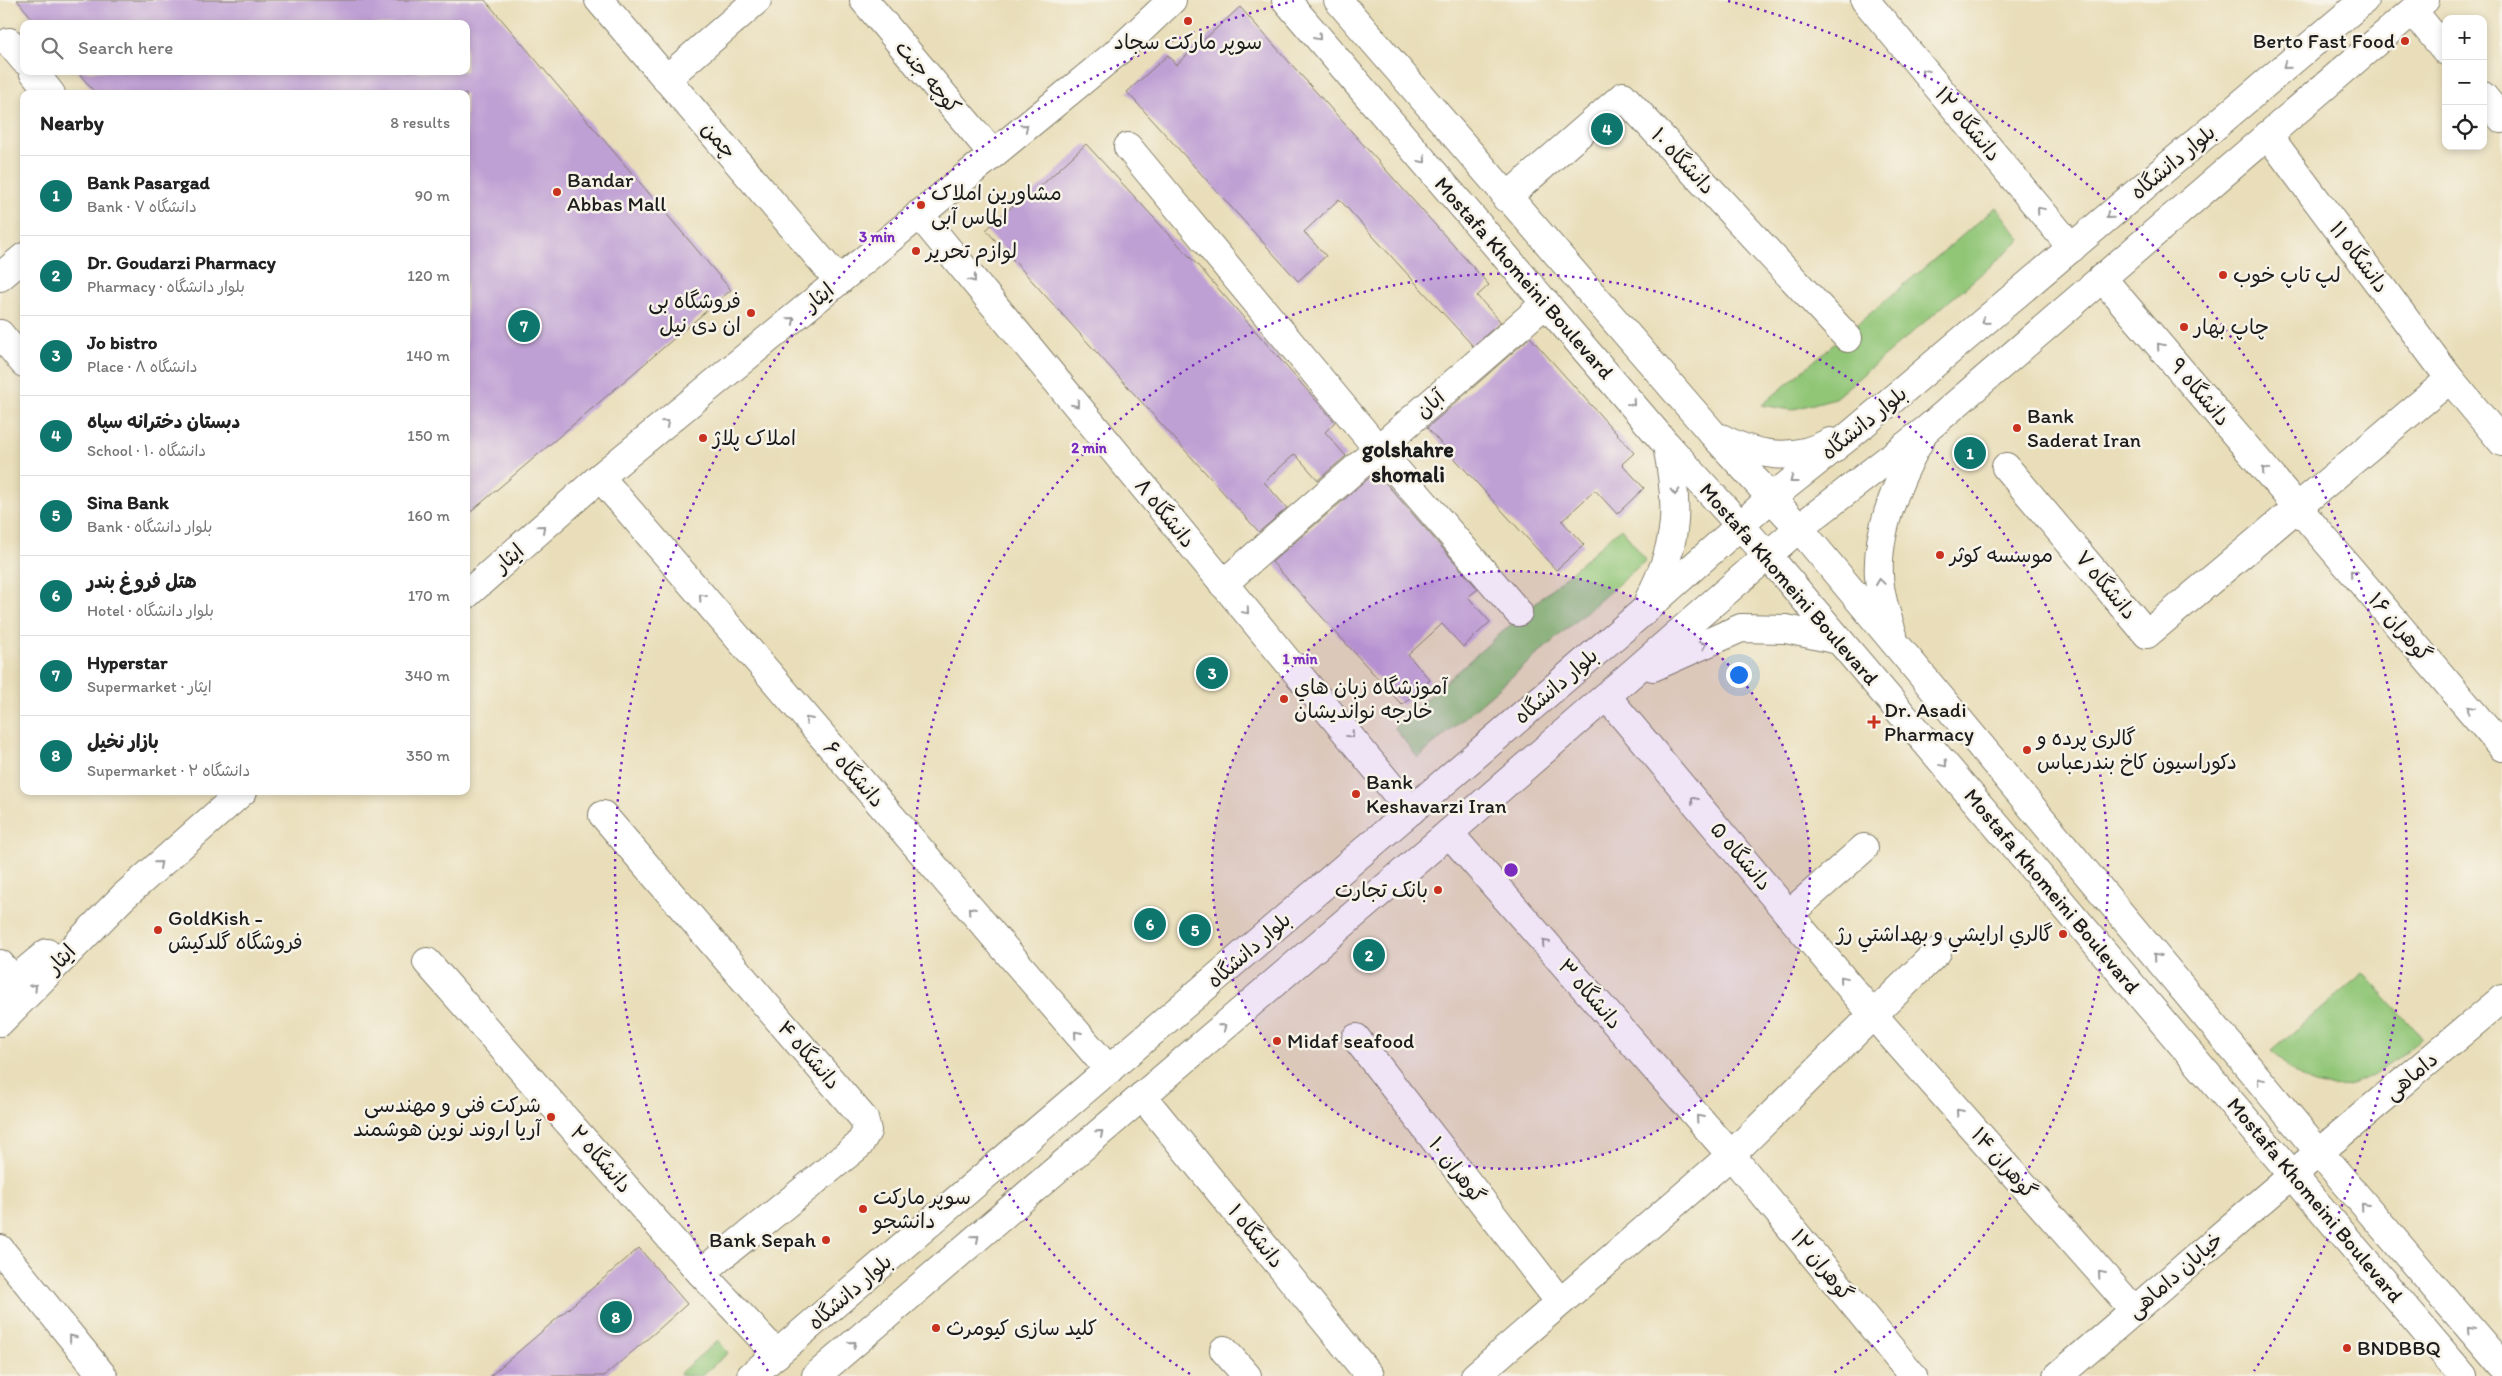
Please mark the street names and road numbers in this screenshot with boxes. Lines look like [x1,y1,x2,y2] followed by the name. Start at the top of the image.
[890,35,966,119] street label: کوچه جنت
[1930,81,2007,166] street label: دانشگاه ۱۲
[696,116,742,164] street label: چمن
[2125,119,2221,205] street label: بلوار دانشگاه
[1646,122,1720,199] street label: دانشگاه ۱۰
[1430,171,1619,384] street label: Mostafa Khomeini Boulevard
[2324,216,2394,297] street label: دانشگاه ۱۱
[797,277,839,317] street label: ایثار
[2165,353,2236,431] street label: دانشگاه ۹
[1816,380,1912,466] street label: بلوار دانشگاه
[1410,384,1451,424] street label: آبان
[1130,473,1201,553] street label: دانشگاه ۸
[1695,477,1884,690] street label: Mostafa Khomeini Boulevard
[487,538,529,579] street label: ایثار
[2070,545,2142,624] street label: دانشگاه ۷
[2362,587,2437,668] street label: گوهران ۱۶
[1509,642,1603,730] street label: بلوار دانشگاه
[819,735,890,812] street label: دانشگاه ۶
[1959,783,2146,999] street label: Mostafa Khomeini Boulevard
[1705,816,1777,895] street label: دانشگاه ۵
[1202,906,1296,994] street label: بلوار دانشگاه
[39,939,81,980] street label: ایثار
[1553,953,1628,1034] street label: دانشگاه ۳
[773,1015,846,1094] street label: دانشگاه ۴
[2379,1046,2444,1107] street label: داماهی
[2222,1092,2409,1308] street label: Mostafa Khomeini Boulevard
[565,1120,638,1198] street label: دانشگاه ۲
[1965,1122,2042,1205] street label: گوهران ۱۴
[1422,1131,1491,1209] street label: گوهران ۱۰
[1223,1199,1290,1273] street label: دانشگاه ۱
[1784,1224,1859,1307] street label: گوهران ۱۲
[2122,1226,2229,1325] street label: خیابان داماهی
[803,1248,897,1336] street label: بلوار دانشگاه

